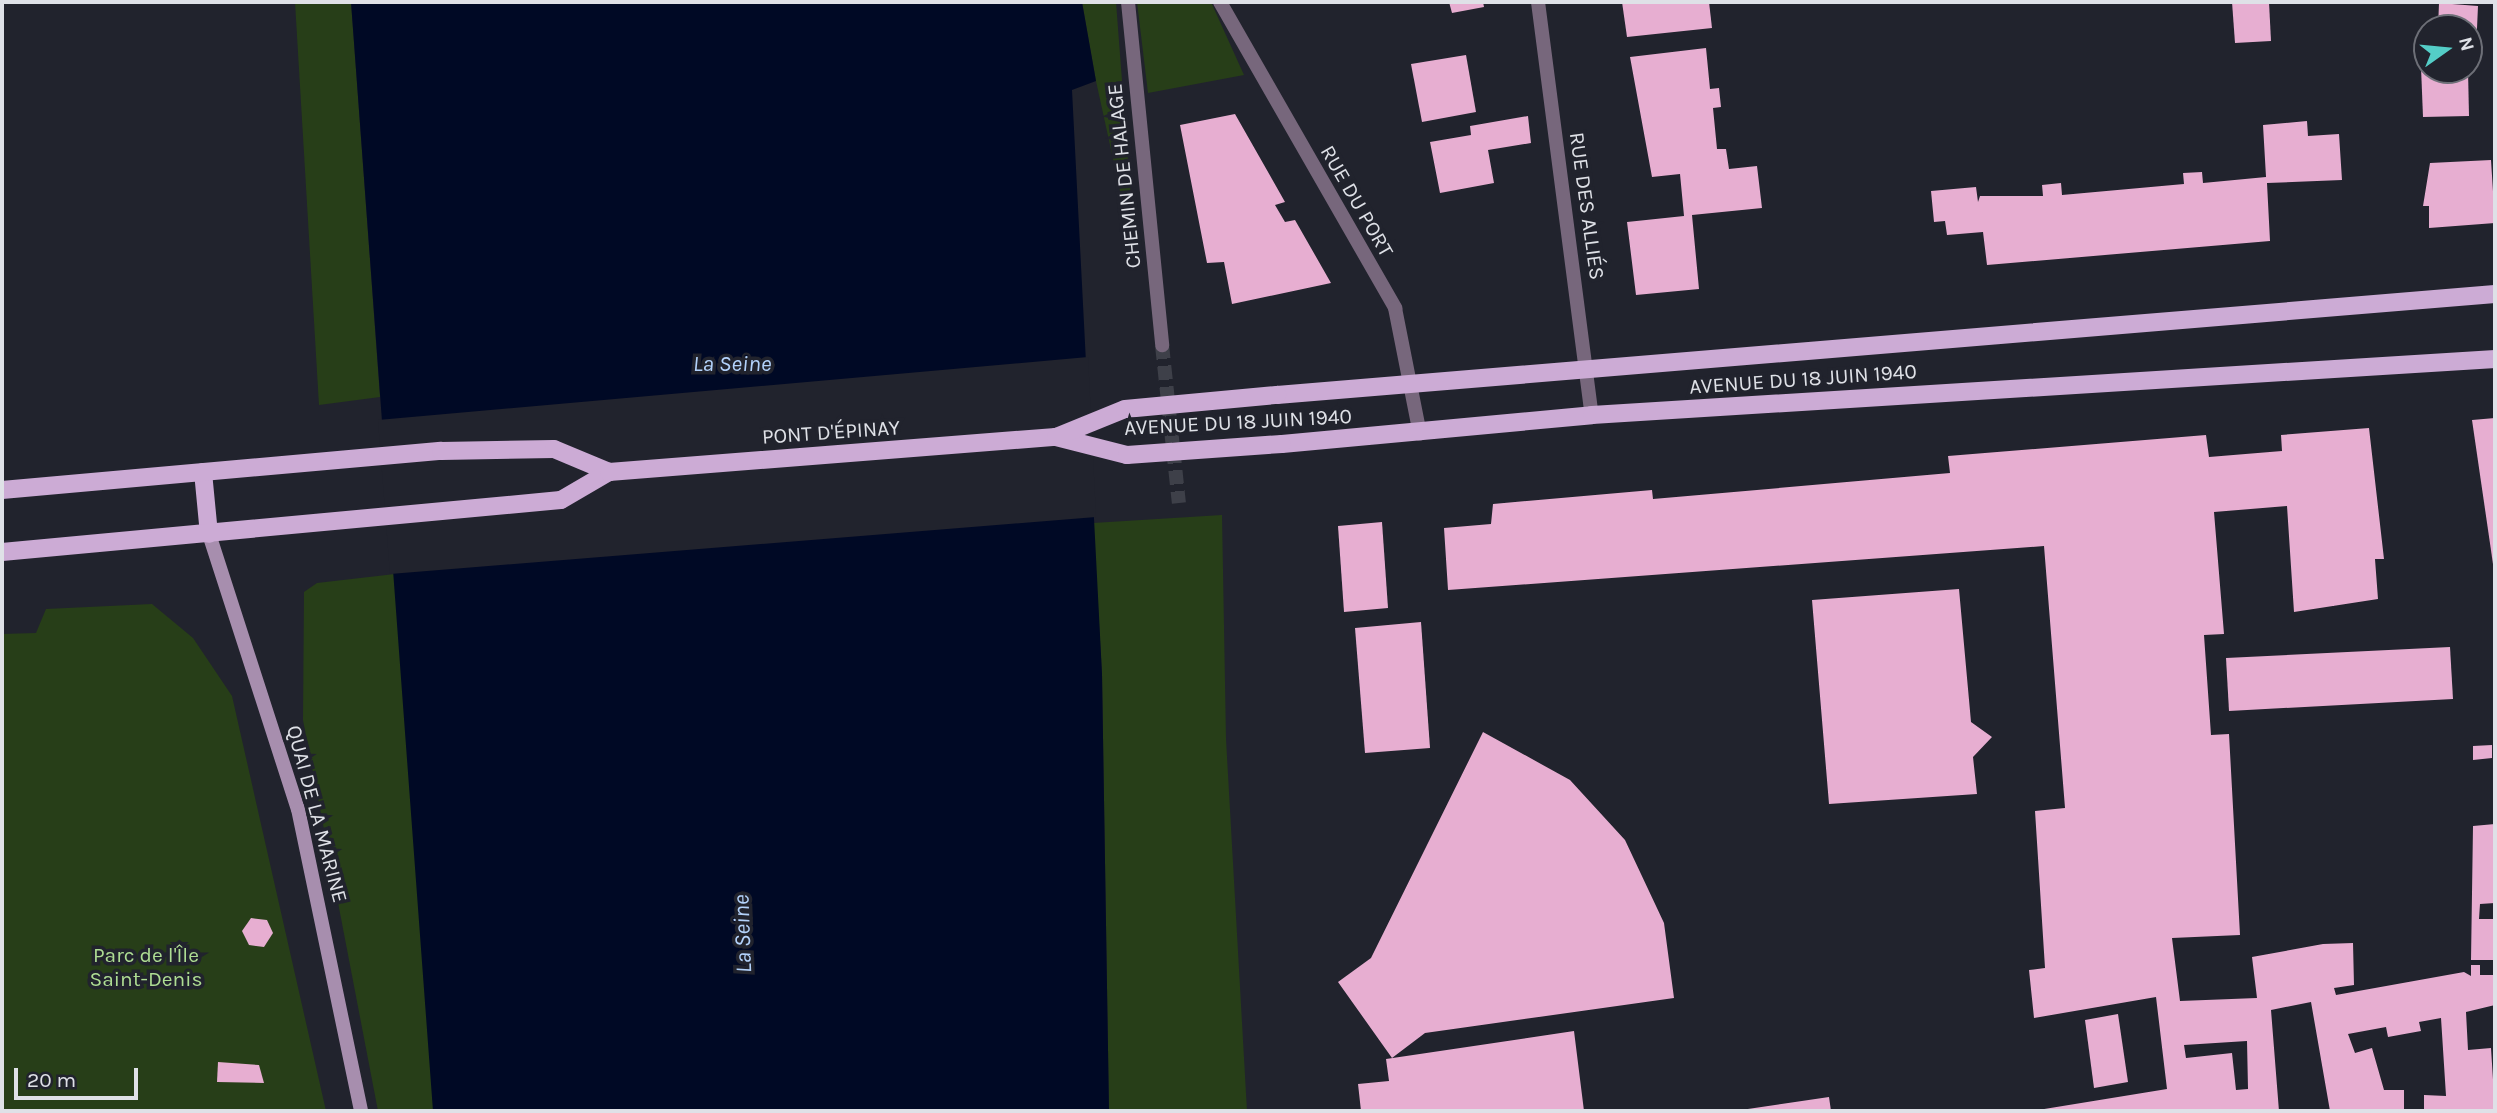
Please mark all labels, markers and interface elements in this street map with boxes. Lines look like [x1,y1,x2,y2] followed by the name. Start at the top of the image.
[2413,14,2483,84] north arrow
[2454,35,2479,54] text: N
[1102,82,1146,270] street label: CHEMIN DE HALAGE
[1564,131,1610,281] street label: RUE DES ALLIÉS
[1315,141,1399,261] street label: RUE DU PORT
[693,350,771,378] water label: La Seine
[1688,358,1918,400] street label: AVENUE DU 18 JUIN 1940
[1123,403,1353,441] street label: AVENUE DU 18 JUIN 1940
[761,415,901,449] street label: PONT D'ÉPINAY
[281,723,353,905] street label: QUAI DE LA MARINE
[728,894,758,974] water label: La Seine
[89,942,203,992] park label: Parc de l'Île Saint-Denis
[18,1054,142,1098] scale bar
[27,1068,76,1092] text: 20 m

